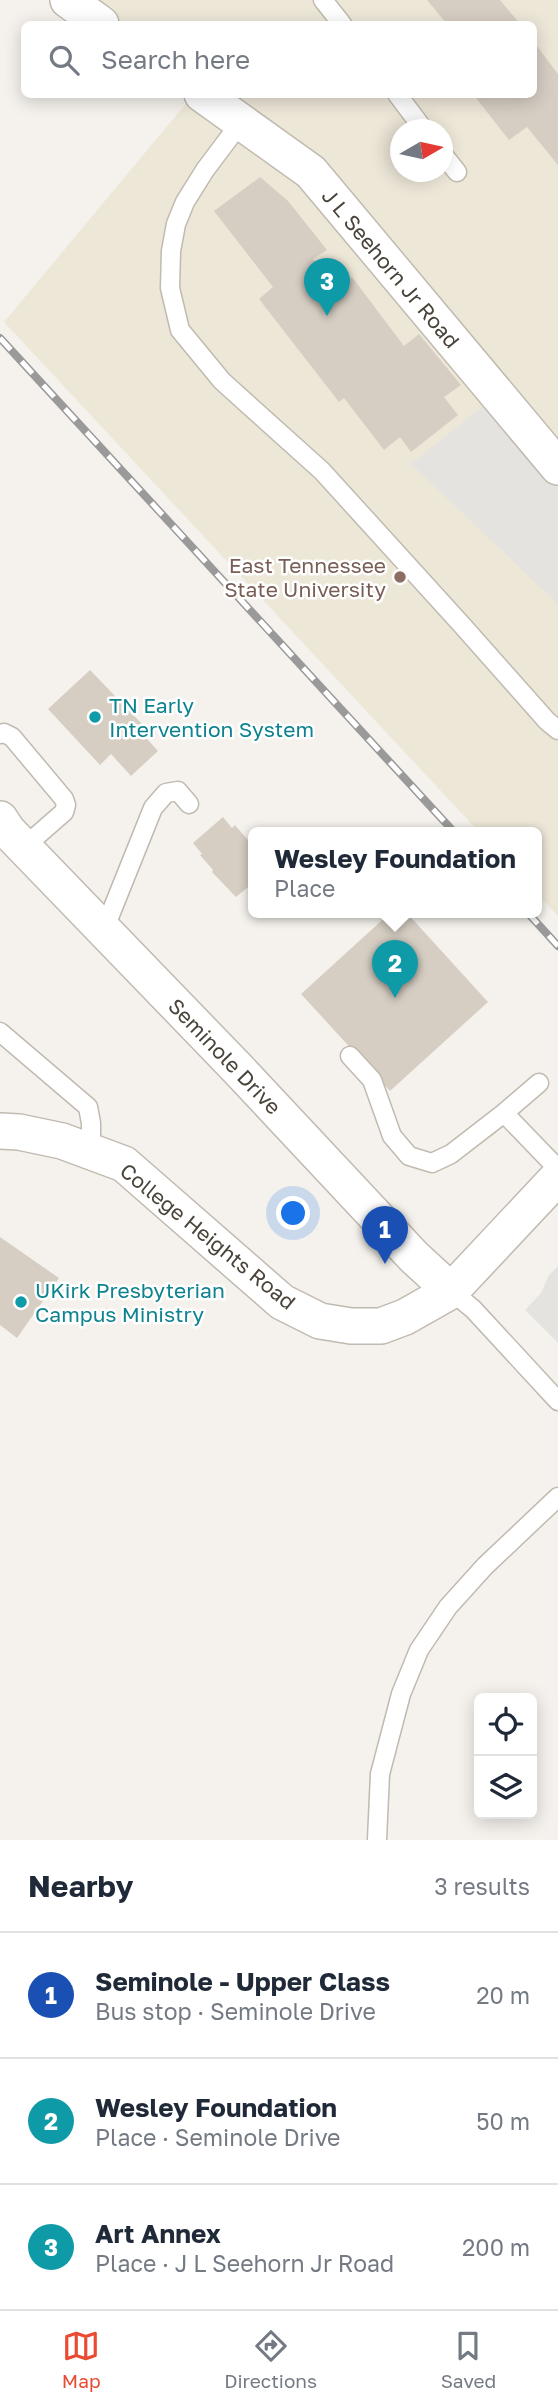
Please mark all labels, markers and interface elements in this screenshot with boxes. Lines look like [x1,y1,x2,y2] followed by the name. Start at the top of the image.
[21,21,537,98] search box
[45,41,83,79] icon: search
[101,44,250,75] text: Search here
[390,119,453,182] north arrow
[317,183,465,353] street label: J L Seehorn Jr Road
[304,258,350,316] pin: 3
[224,552,386,602] place label: East Tennessee State University
[392,569,408,585] marker: East Tennessee State University
[109,692,314,742] place label: TN Early Intervention System
[87,709,103,725] marker: TN Early Intervention System
[248,827,542,918] popup
[274,843,516,874] text: Wesley Foundation
[274,874,335,902] text: Place
[372,940,418,998] pin: 2
[163,993,287,1119] street label: Seminole Drive
[115,1157,301,1315] street label: College Heights Road
[276,1196,310,1230] your location
[362,1206,408,1264] pin: 1
[35,1277,225,1327] place label: UKirk Presbyterian Campus Ministry
[13,1294,29,1310] marker: UKirk Presbyterian Campus Ministry
[474,1693,537,1819] map controls
[474,1693,537,1756] button: locate
[474,1756,537,1819] button: layers
[28,1868,133,1904] text: Nearby
[434,1872,530,1900] text: 3 results
[95,1966,390,1997] text: Seminole - Upper Class
[45,1981,57,2009] text: 1
[476,1981,530,2009] text: 20 m
[95,1997,376,2025] text: Bus stop · Seminole Drive
[95,2092,337,2123] text: Wesley Foundation
[44,2107,58,2135] text: 2
[476,2107,530,2135] text: 50 m
[95,2123,340,2151] text: Place · Seminole Drive
[95,2218,221,2249] text: Art Annex
[44,2233,58,2261] text: 3
[462,2233,530,2261] text: 200 m
[95,2249,394,2277] text: Place · J L Seehorn Jr Road
[62,2327,101,2392] tab: Map
[224,2327,317,2392] tab: Directions
[441,2327,496,2392] tab: Saved

